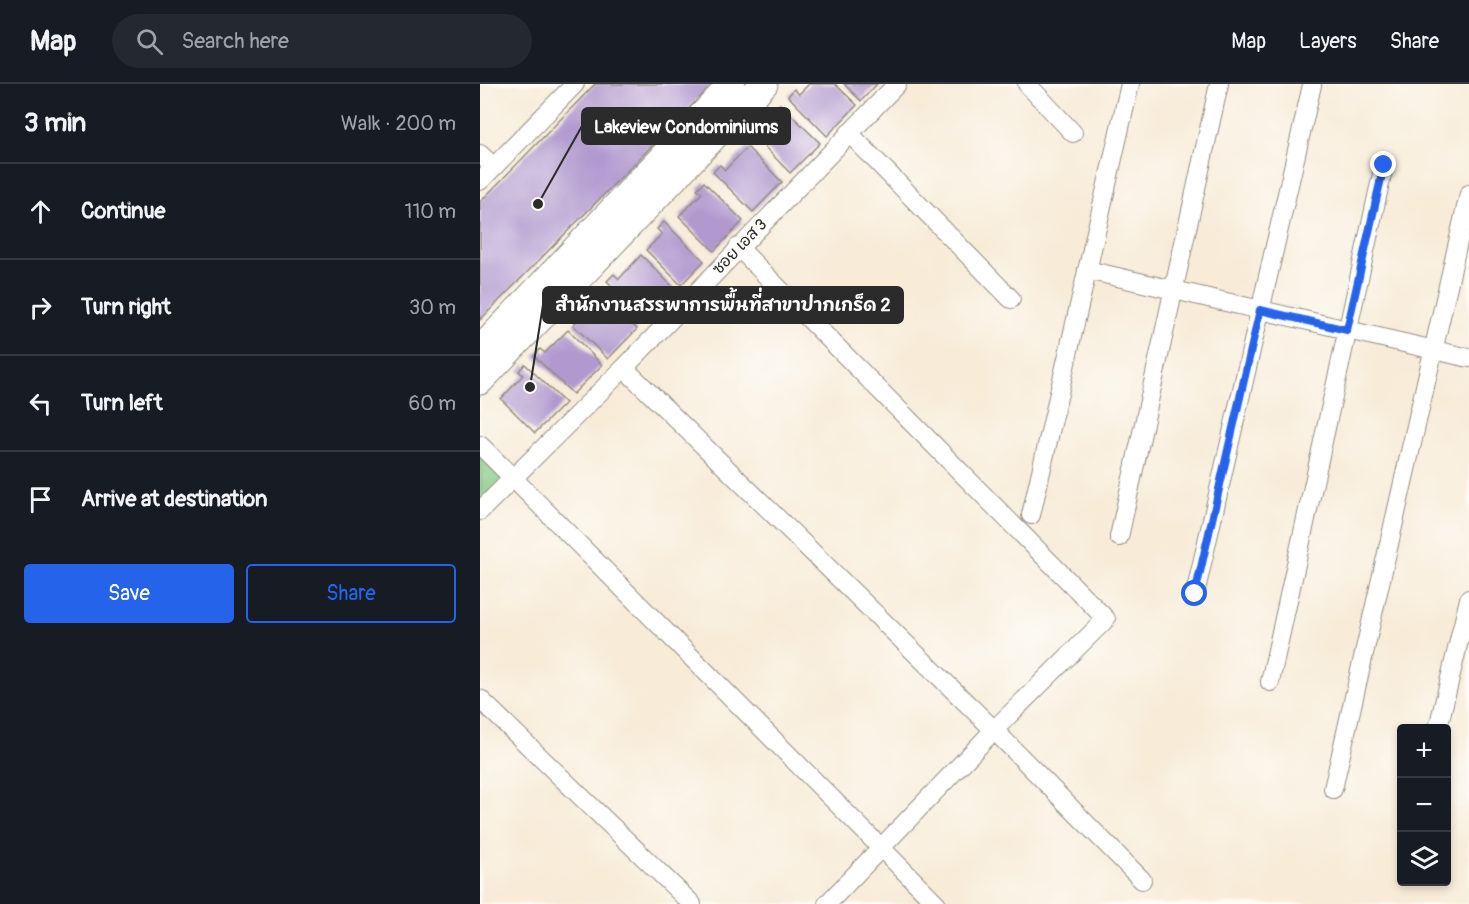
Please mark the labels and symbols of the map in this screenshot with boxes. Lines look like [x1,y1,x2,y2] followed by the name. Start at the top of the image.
[582,108,790,144] callout: Lakeview Condominiums
[594,116,779,139] text: Lakeview Condominiums
[1370,151,1396,177] route end
[708,215,771,279] street label: ซอย เอส 3
[543,287,903,323] callout: สำนักงานสรรพาการพื้นที่สาขาปากเกร็ด 2
[555,287,891,317] text: สำนักงานสรรพาการพื้นที่สาขาปากเกร็ด 2
[1181,580,1207,606] route start

